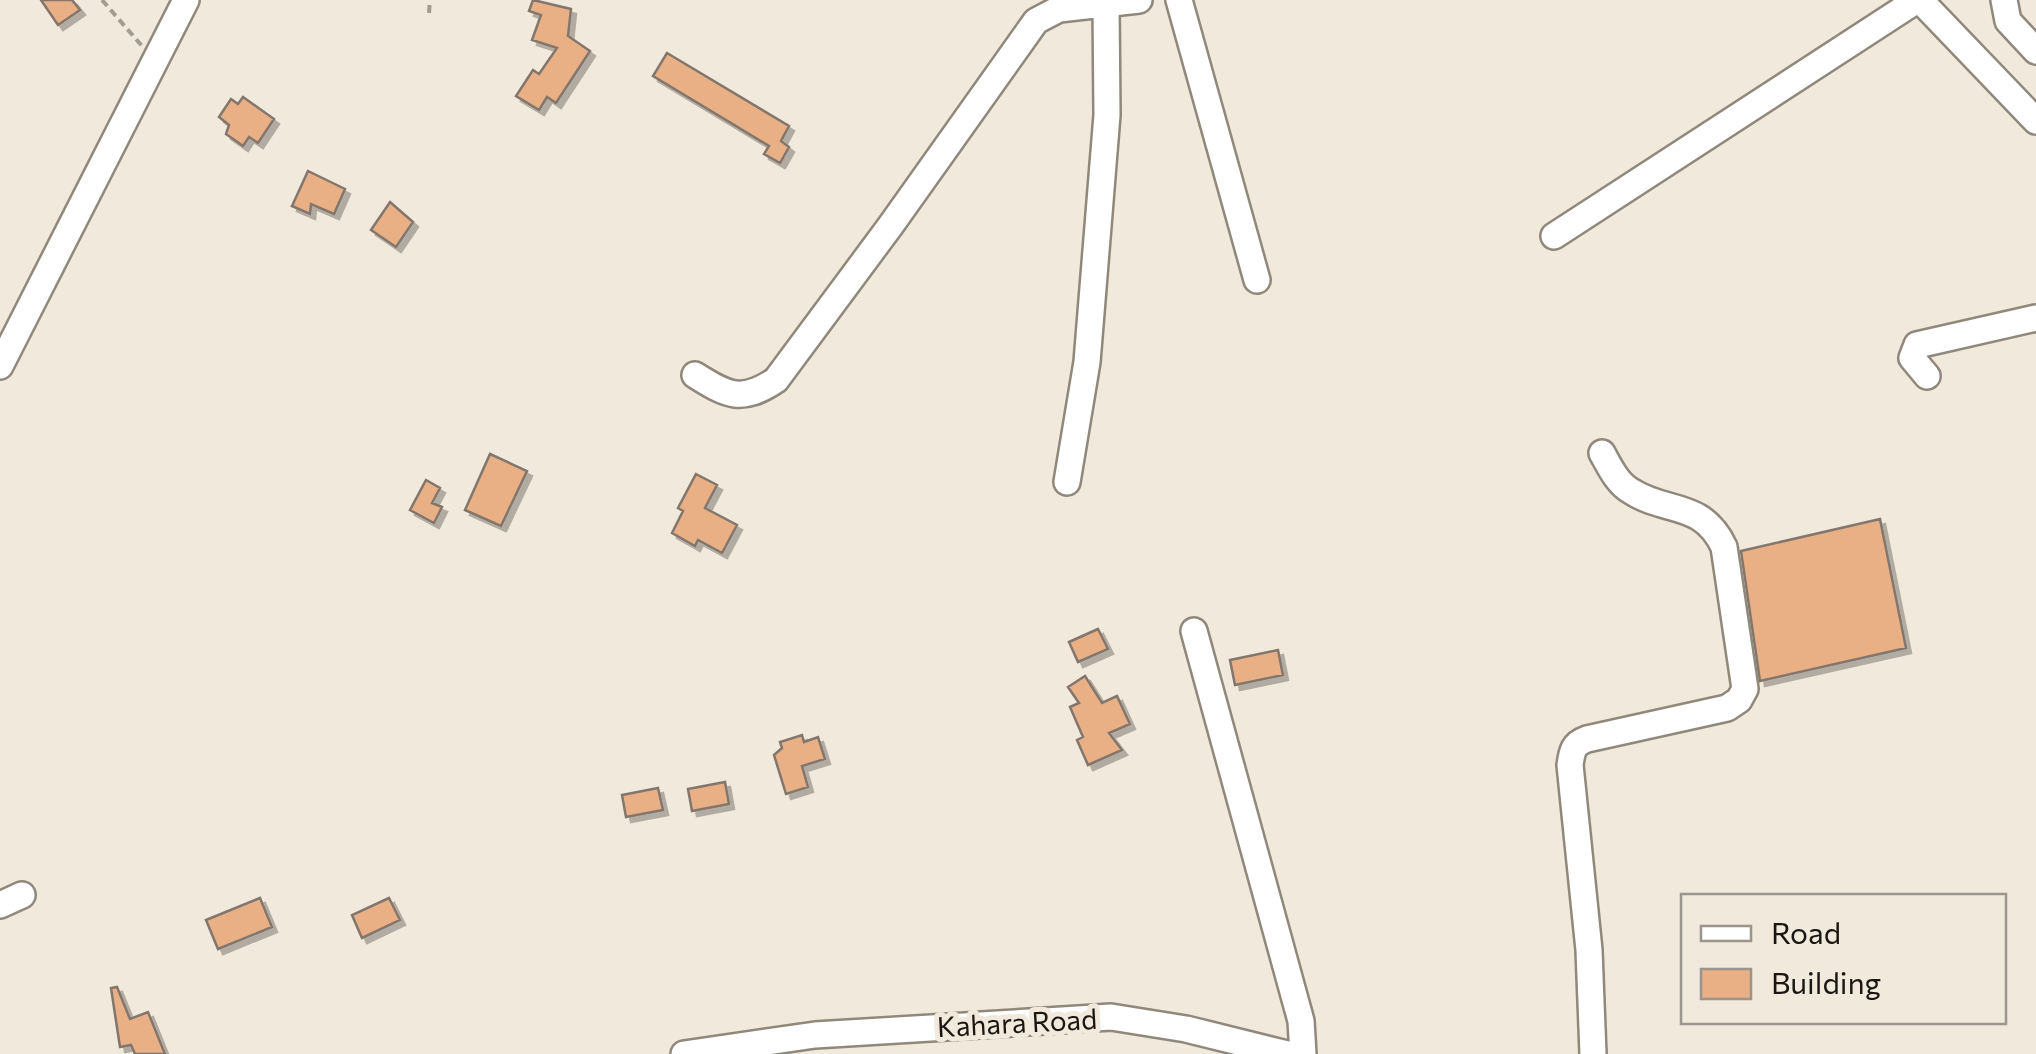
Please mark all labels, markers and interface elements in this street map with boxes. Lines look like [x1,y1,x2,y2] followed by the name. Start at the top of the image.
[1681,894,2006,1024] legend
[1771,913,1841,950] text: Road
[1771,963,1881,1000] text: Building
[936,1001,1098,1043] street label: Kahara Road

